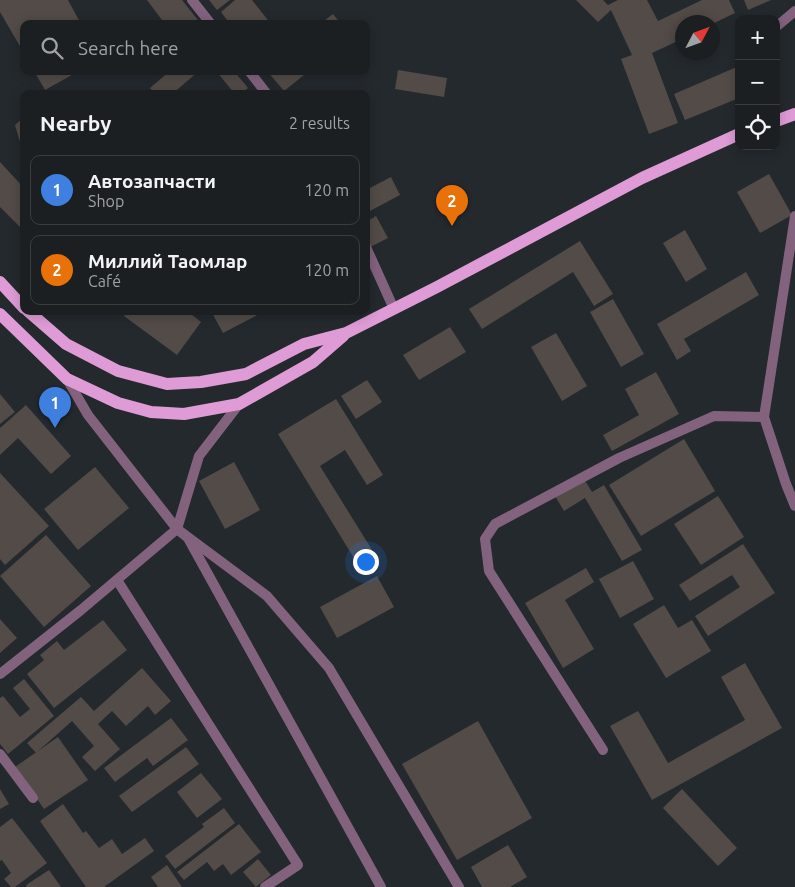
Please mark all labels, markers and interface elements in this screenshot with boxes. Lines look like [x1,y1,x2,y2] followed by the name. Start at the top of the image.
[675,15,720,60] north arrow
[735,15,780,150] map controls
[735,15,780,60] button: +
[20,20,370,75] search box
[38,34,66,62] icon: search
[78,37,178,59] text: Search here
[735,60,780,105] button: −
[735,105,780,150] button: locate
[40,111,111,135] text: Nearby
[289,114,350,132] text: 2 results
[88,170,216,192] text: Автозапчасти
[52,181,62,199] text: 1
[304,181,349,199] text: 120 m
[436,185,468,226] pin: 2
[88,192,124,210] text: Shop
[88,250,247,272] text: Миллий Таомлар
[52,261,62,279] text: 2
[304,261,349,279] text: 120 m
[88,272,121,290] text: Café
[39,387,71,428] pin: 1
[353,549,379,575] your location

